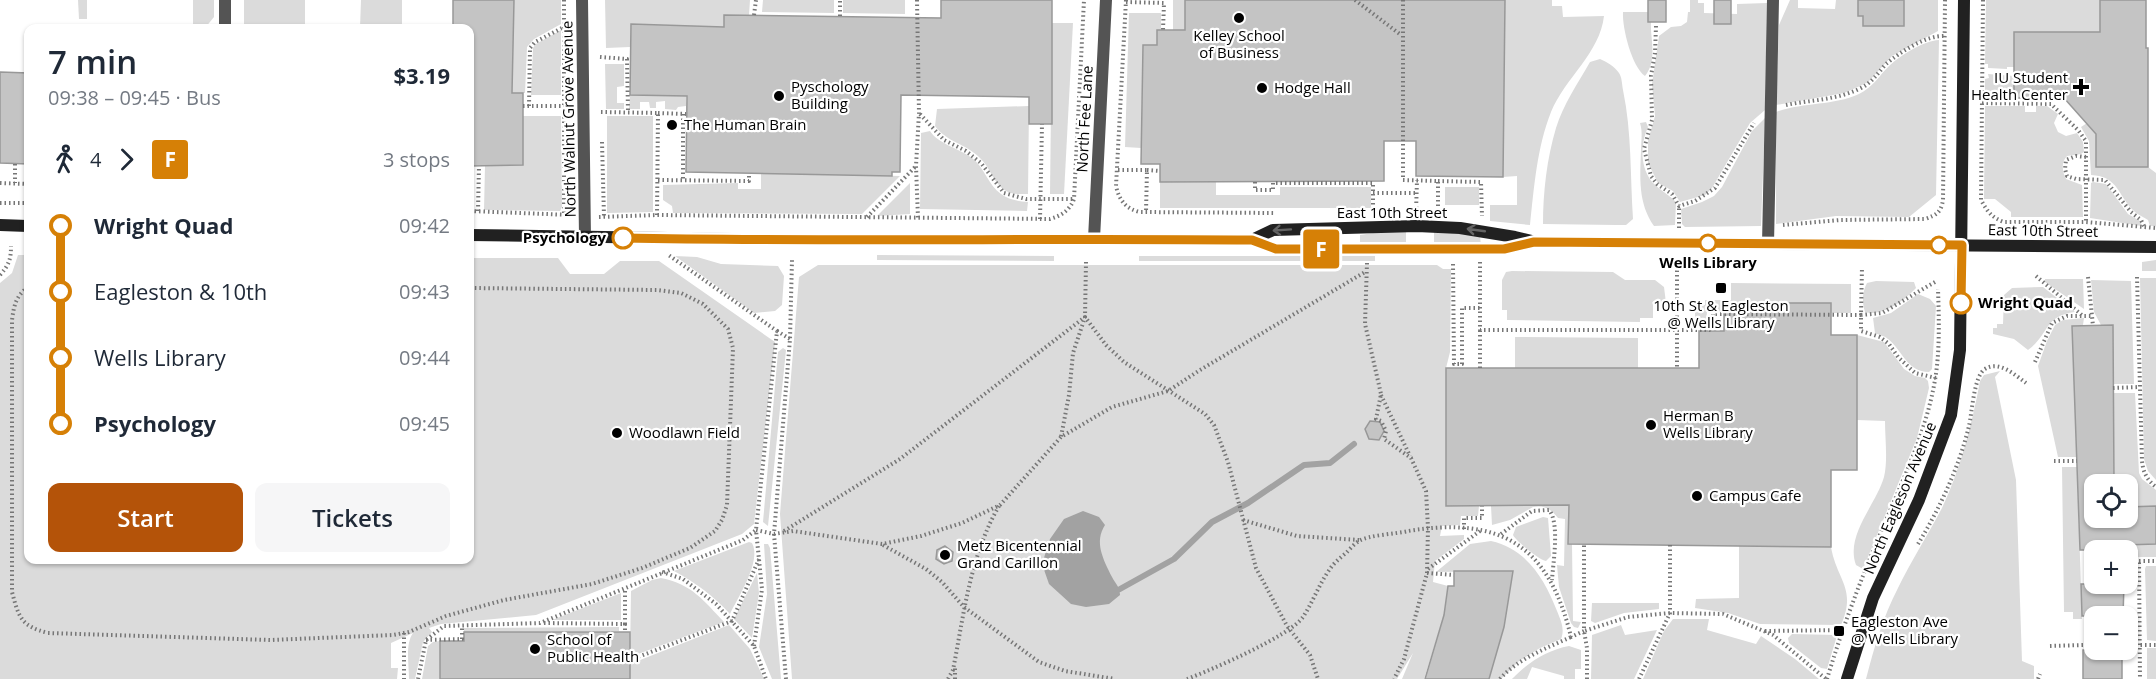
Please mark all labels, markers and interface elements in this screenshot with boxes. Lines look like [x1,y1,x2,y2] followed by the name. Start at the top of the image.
[1232,11,1246,25] marker: Kelley School of Business
[556,21,580,217] street label: North Walnut Grove Avenue
[1193,25,1285,62] place label: Kelley School of Business
[48,39,137,84] text: 7 min
[393,60,450,90] text: $3.19
[1071,65,1097,173] street label: North Fee Lane
[1971,67,2068,104] place label: IU Student Health Center
[791,76,869,113] place label: Pyschology Building
[1274,77,1351,97] place label: Hodge Hall
[2072,78,2090,96] marker: IU Student Health Center
[1255,81,1269,95] marker: Hodge Hall
[48,84,221,111] text: 09:38 – 09:45 · Bus
[772,89,786,103] marker: Pyschology Building
[684,114,807,134] place label: The Human Brain
[665,118,679,132] marker: The Human Brain
[48,143,81,176] icon: walk
[110,143,143,176] icon: forward
[164,145,176,173] text: F
[90,146,101,173] text: 4
[383,146,450,173] text: 3 stops
[1337,202,1447,222] street label: East 10th Street
[94,210,233,240] text: Wright Quad
[399,212,450,239] text: 09:42
[1988,219,2098,241] street label: East 10th Street
[1272,225,1292,236] one-way arrow
[1467,225,1487,236] one-way arrow
[523,227,606,247] place label: Psychology
[612,227,634,249] marker: Psychology
[1302,230,1340,268] line badge: F
[1699,234,1717,252] marker: Wells Library
[1315,235,1327,263] text: F
[1930,236,1948,254] unlabelled marker
[1659,252,1757,272] place label: Wells Library
[94,276,267,306] text: Eagleston & 10th
[399,278,450,305] text: 09:43
[1714,281,1728,295] marker: 10th St & Eagleston @ Wells Library
[1950,292,1972,314] marker: Wright Quad
[1978,292,2073,312] place label: Wright Quad
[1653,295,1789,332] place label: 10th St & Eagleston @ Wells Library
[94,342,226,372] text: Wells Library
[399,344,450,371] text: 09:44
[1663,405,1753,442] place label: Herman B Wells Library
[94,408,216,438] text: Psychology
[399,410,450,437] text: 09:45
[1644,418,1658,432] marker: Herman B Wells Library
[1858,418,1940,577] street label: North Eagleson Avenue
[629,422,740,442] place label: Woodlawn Field
[610,426,624,440] marker: Woodlawn Field
[2084,474,2138,660] map controls
[2084,474,2138,528] button: locate
[48,483,243,552] button: Start
[255,483,450,552] button: Tickets
[1709,485,1801,505] place label: Campus Cafe
[1690,489,1704,503] marker: Campus Cafe
[957,535,1082,572] place label: Metz Bicentennial Grand Carillon
[2084,540,2138,594] button: +
[938,548,952,562] marker: Metz Bicentennial Grand Carillon
[2084,606,2138,660] button: −
[1851,611,1959,648] place label: Eagleston Ave @ Wells Library
[1832,624,1846,638] marker: Eagleston Ave @ Wells Library
[547,629,639,666] place label: School of Public Health
[528,642,542,656] marker: School of Public Health

